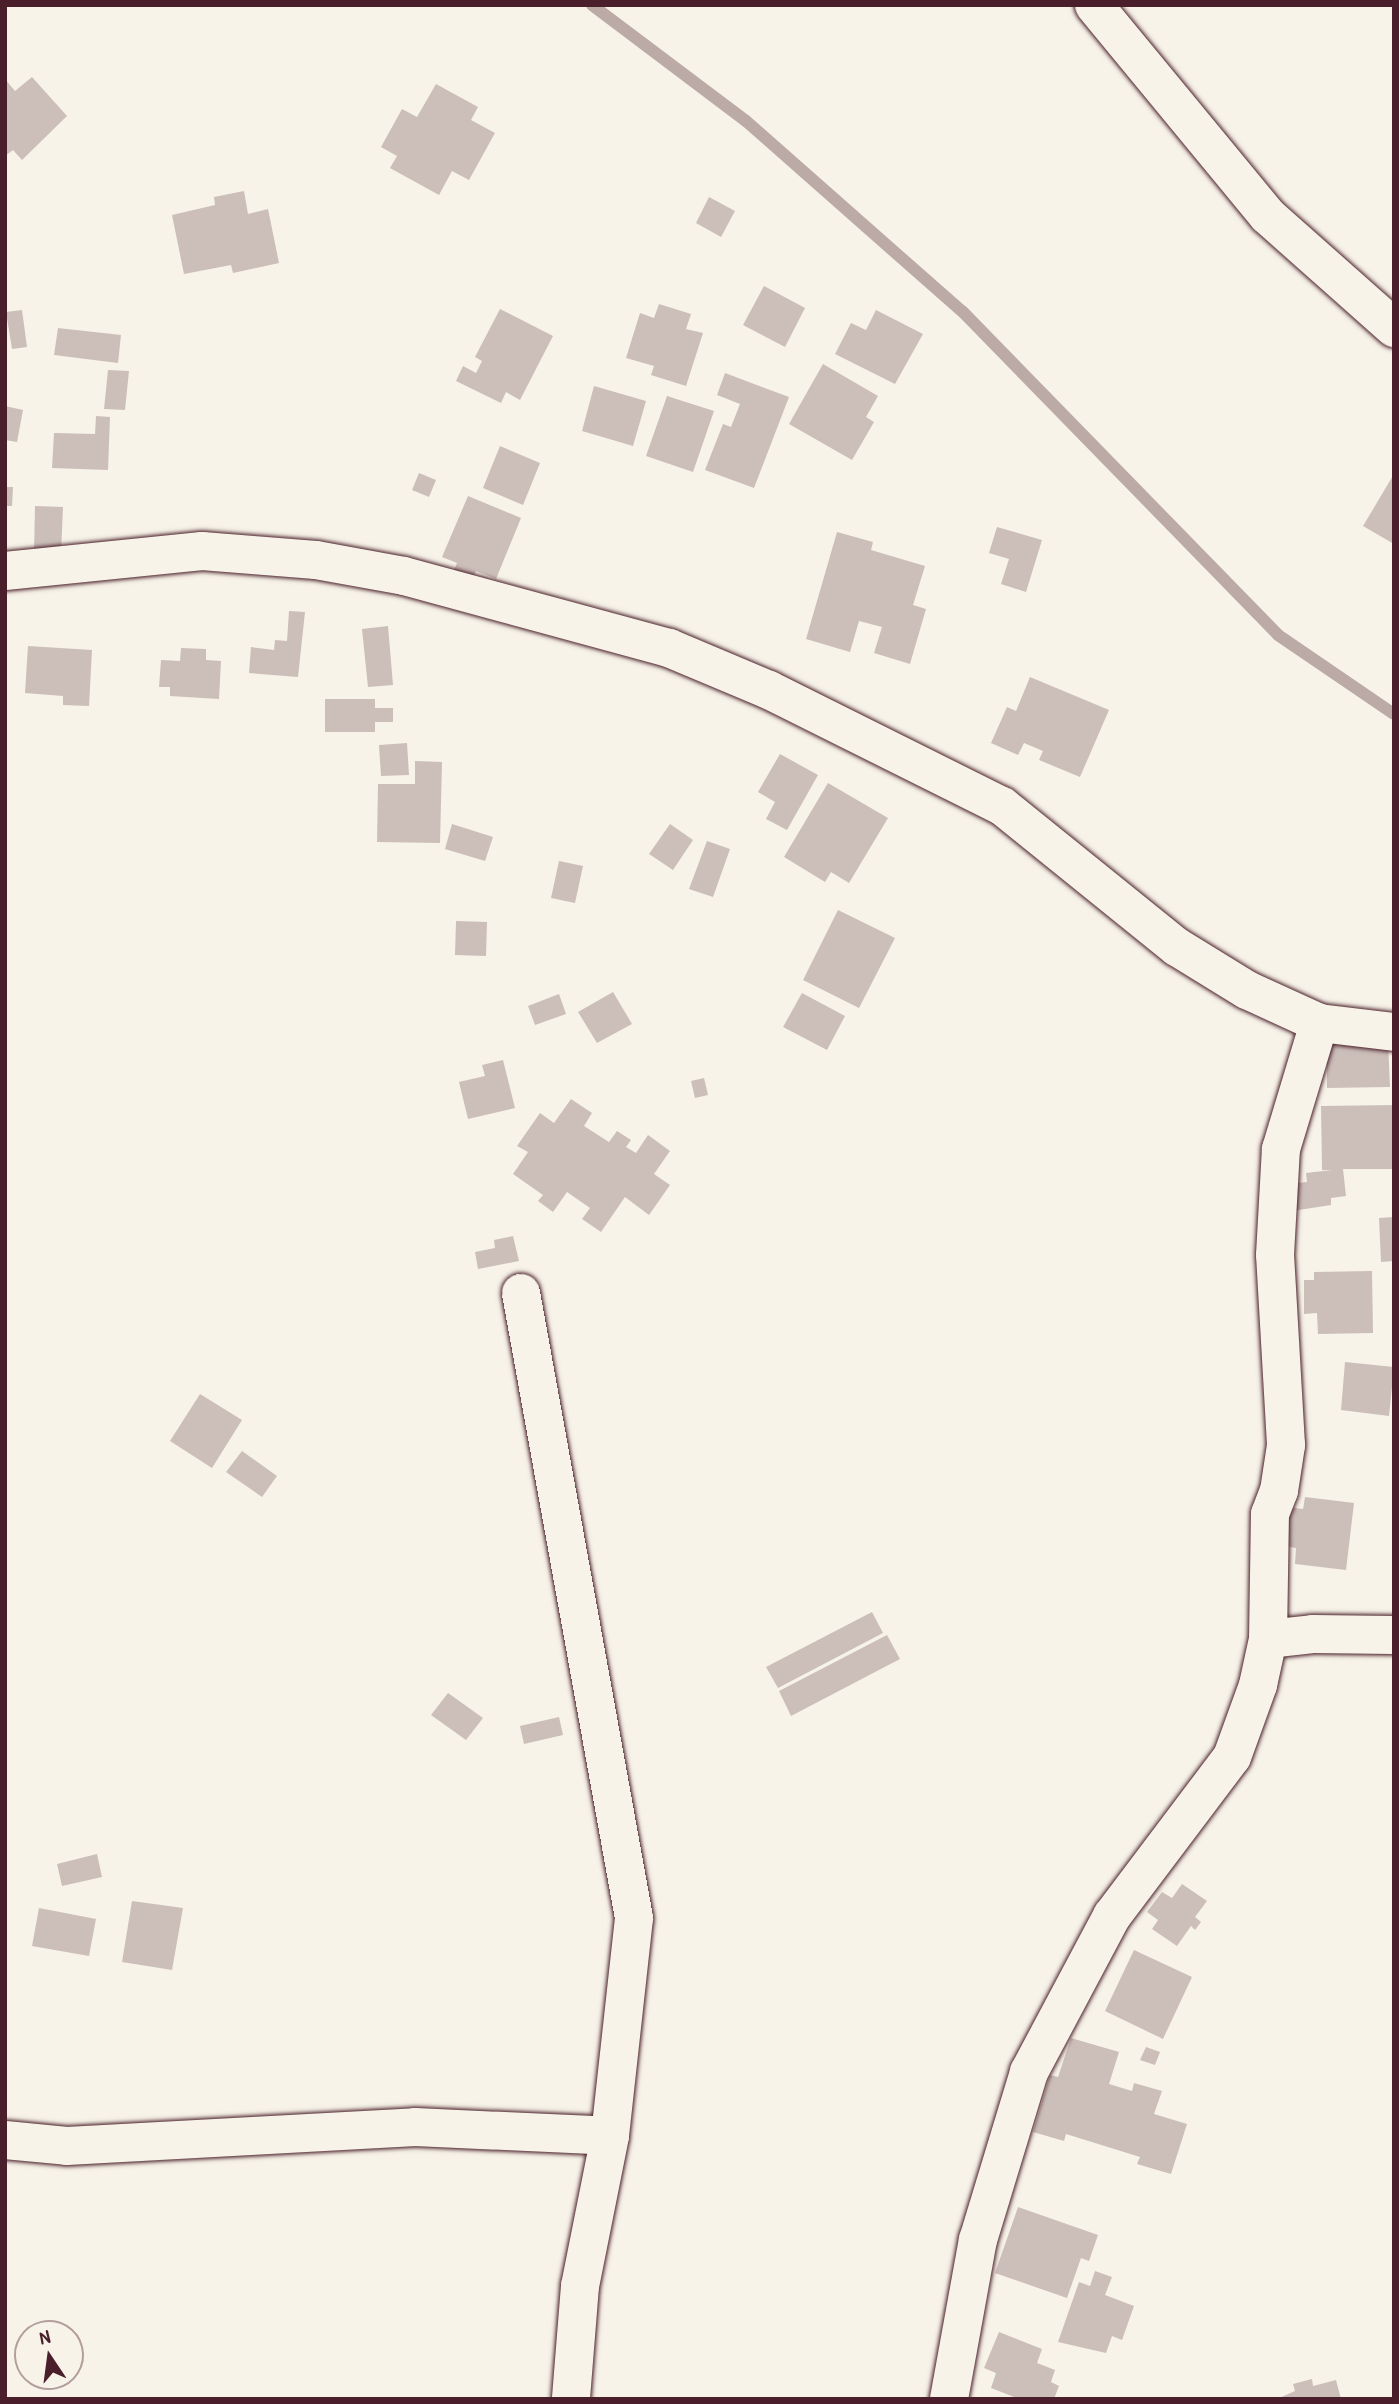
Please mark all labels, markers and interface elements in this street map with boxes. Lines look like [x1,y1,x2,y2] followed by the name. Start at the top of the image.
[14,2320,84,2390] north arrow
[37,2323,53,2350] text: N

